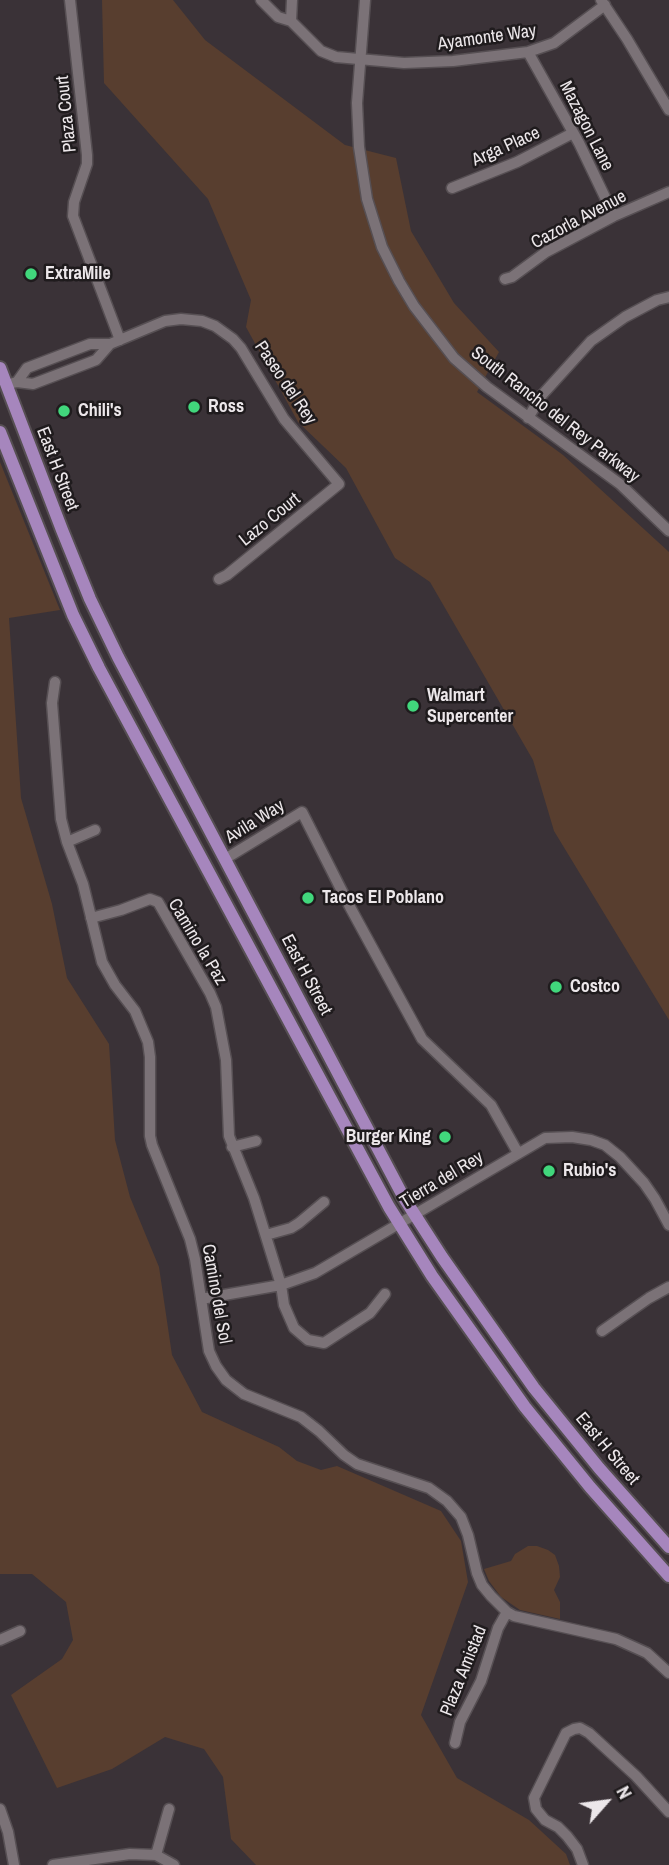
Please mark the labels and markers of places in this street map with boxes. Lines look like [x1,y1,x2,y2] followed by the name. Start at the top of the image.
[45,263,111,285] place label: ExtraMile
[23,266,39,282] marker: ExtraMile
[208,396,244,418] place label: Ross
[186,399,202,415] marker: Ross
[78,400,122,422] place label: Chili's
[56,403,72,419] marker: Chili's
[427,685,513,728] place label: Walmart Supercenter
[405,698,421,714] marker: Walmart Supercenter
[322,887,444,909] place label: Tacos El Poblano
[300,890,316,906] marker: Tacos El Poblano
[570,976,620,998] place label: Costco
[548,979,564,995] marker: Costco
[346,1126,431,1148] place label: Burger King
[437,1129,453,1145] marker: Burger King
[563,1160,617,1182] place label: Rubio's
[541,1163,557,1179] marker: Rubio's

